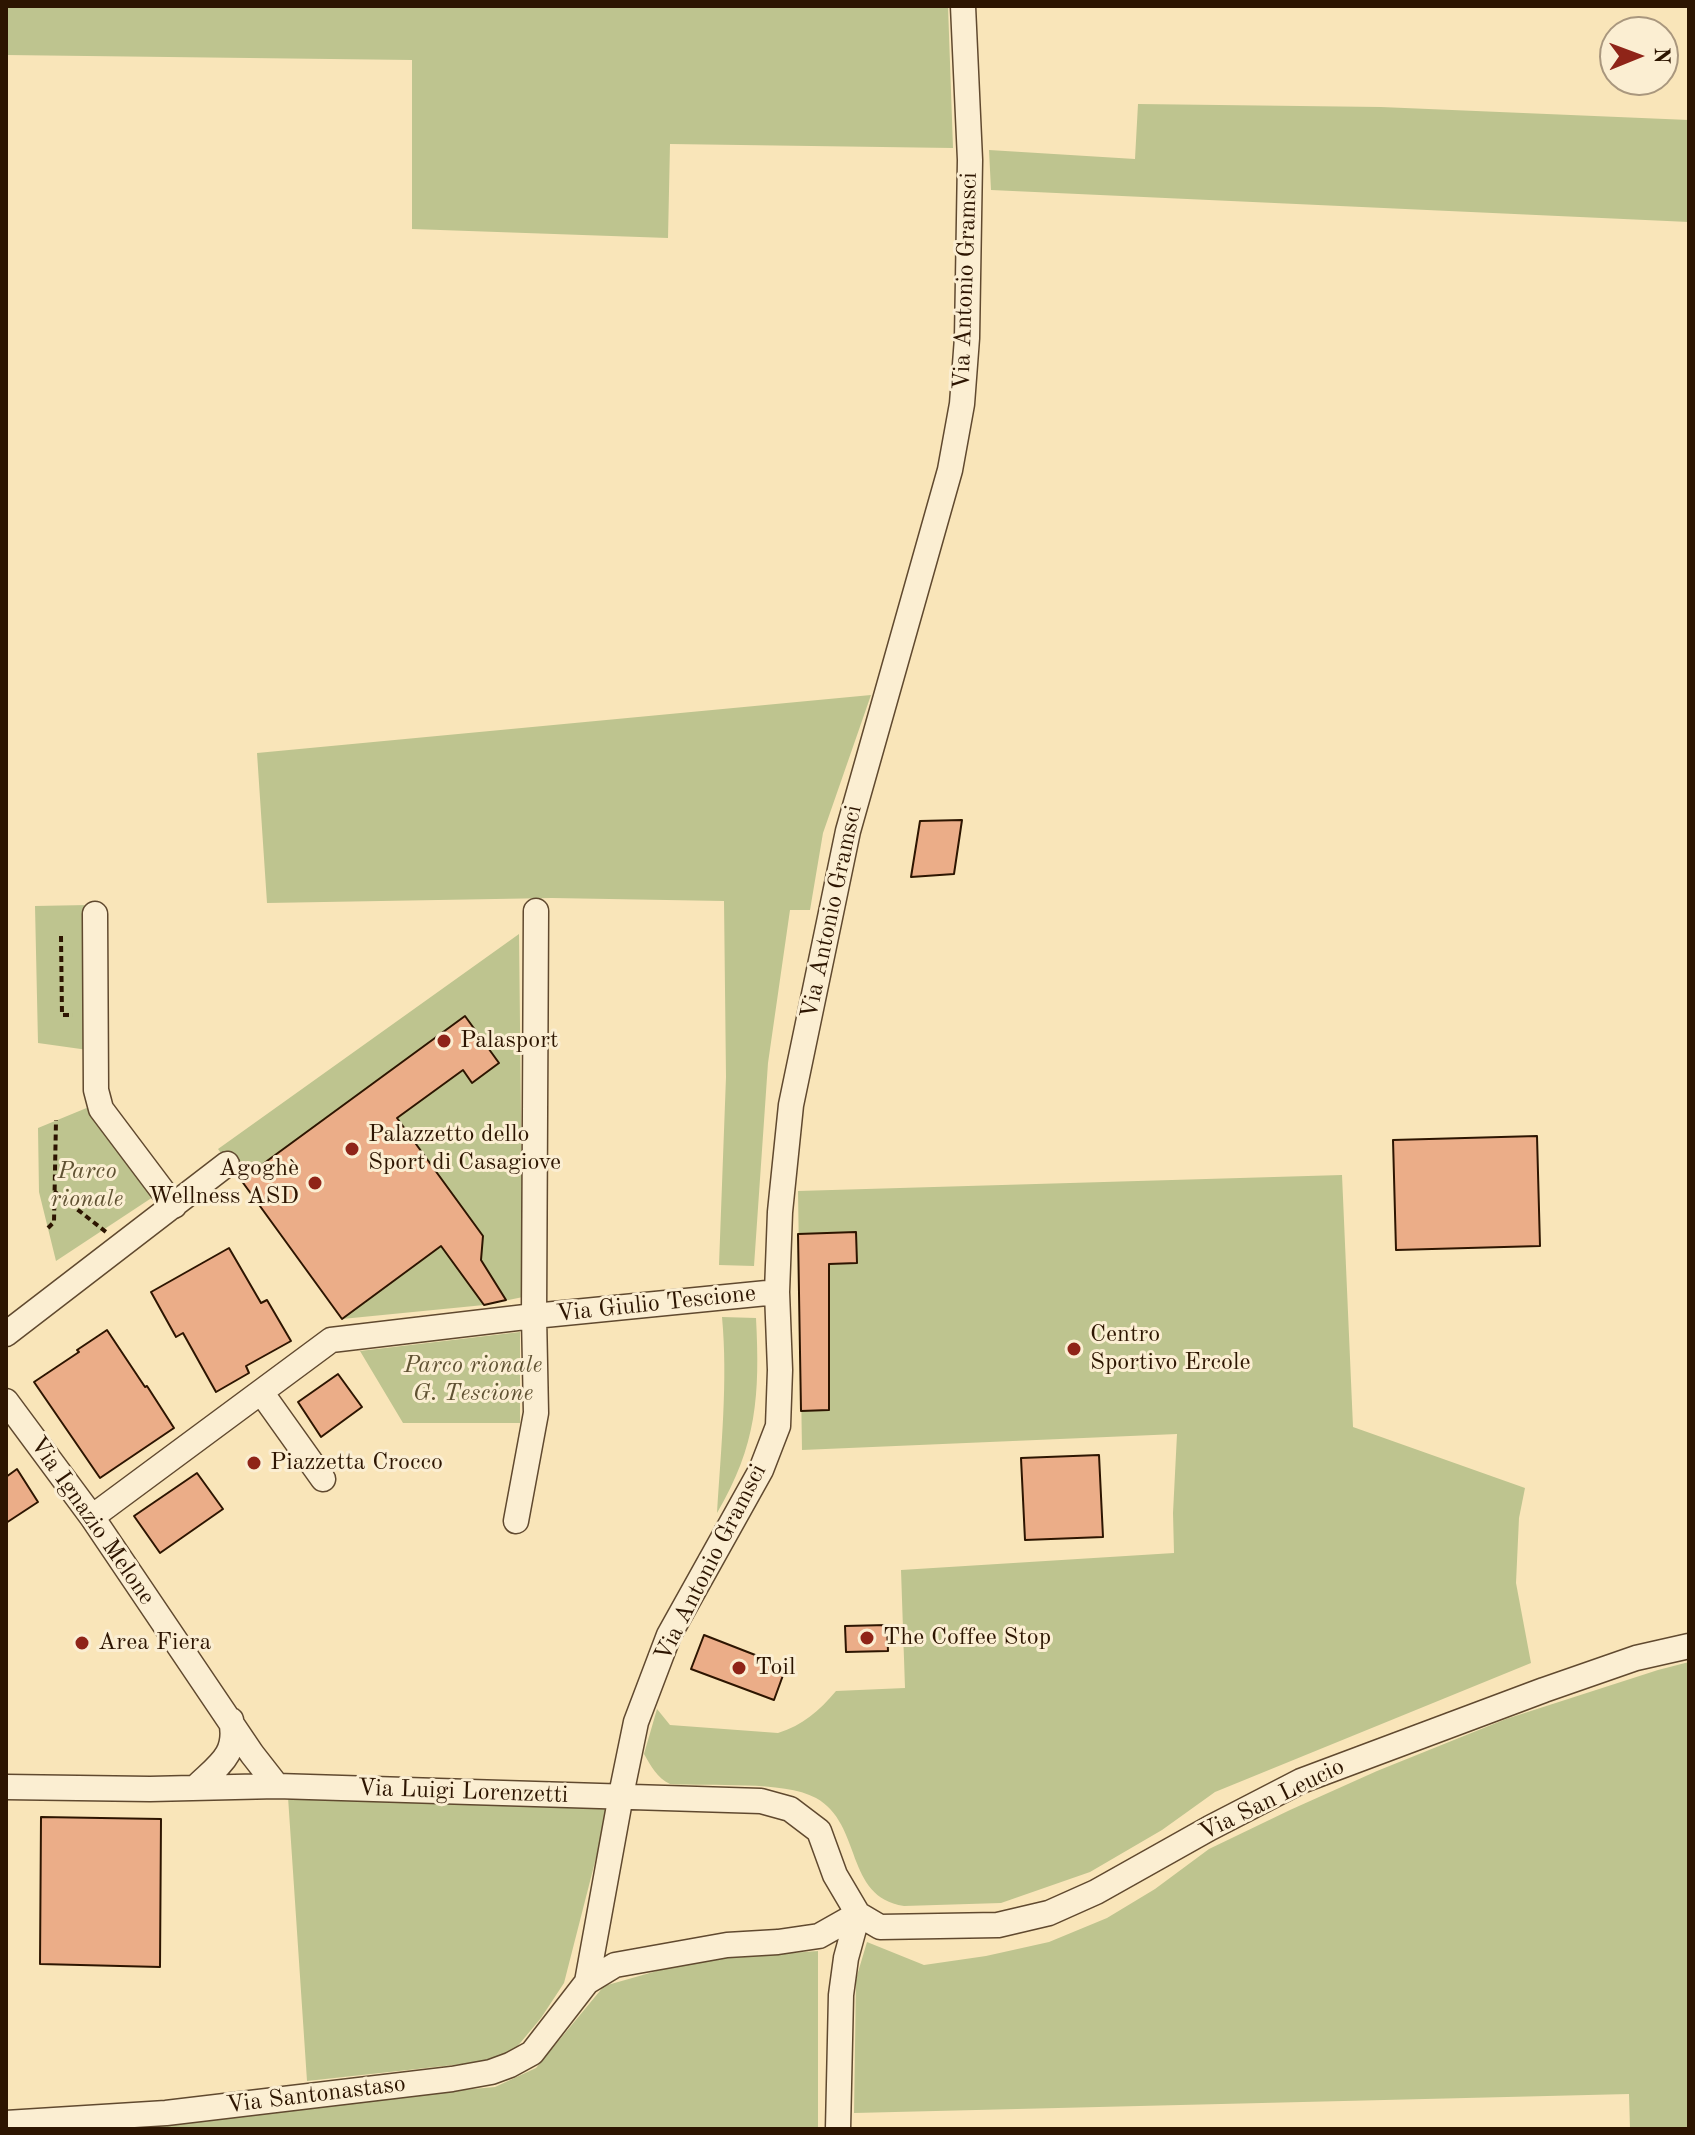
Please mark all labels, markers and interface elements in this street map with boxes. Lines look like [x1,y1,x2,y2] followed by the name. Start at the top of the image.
[1599,16,1679,96] north arrow
[1650,47,1672,64] text: N
[948,172,984,390] street label: Via Antonio Gramsci
[795,803,869,1021] street label: Via Antonio Gramsci
[460,1027,558,1055] place label: Palasport
[435,1032,453,1050] marker: Palasport
[368,1121,561,1177] place label: Palazzetto dello Sport di Casagiove
[343,1140,361,1158] marker: Palazzetto dello Sport di Casagiove
[148,1155,299,1211] place label: Agoghè Wellness ASD
[51,1158,123,1214] park label: Parco rionale
[306,1174,324,1192] marker: Agoghè Wellness ASD
[555,1279,757,1329] street label: Via Giulio Tescione
[1090,1321,1250,1377] place label: Centro Sportivo Ercole
[1065,1340,1083,1358] marker: Centro Sportivo Ercole
[404,1352,542,1408] park label: Parco rionale G. Tescione
[23,1431,161,1611] street label: Via Ignazio Melone
[270,1449,443,1477] place label: Piazzetta Crocco
[245,1454,263,1472] marker: Piazzetta Crocco
[649,1460,773,1666] street label: Via Antonio Gramsci
[883,1624,1051,1652] place label: The Coffee Stop
[98,1629,211,1657] place label: Area Fiera
[858,1629,876,1647] marker: The Coffee Stop
[73,1634,91,1652] marker: Area Fiera
[755,1654,795,1682] place label: Toil
[730,1659,748,1677] marker: Toil
[1195,1752,1349,1848] street label: Via San Leucio
[357,1774,569,1810] street label: Via Luigi Lorenzetti
[225,2070,407,2120] street label: Via Santonastaso

